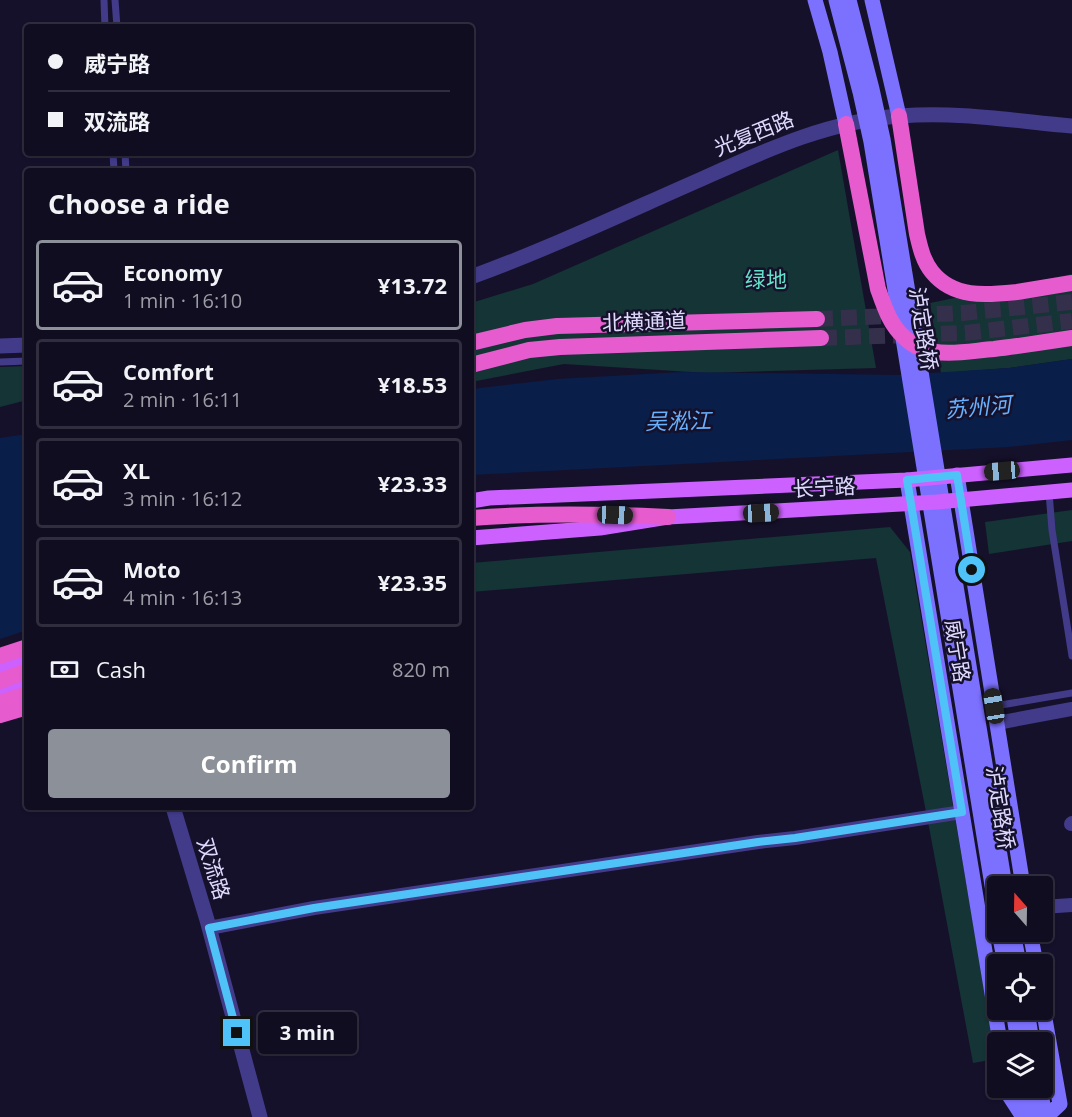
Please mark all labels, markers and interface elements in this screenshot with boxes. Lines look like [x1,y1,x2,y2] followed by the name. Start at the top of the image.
[84,48,150,78] text: 威宁路
[709,104,798,162] street label: 光复西路
[84,106,150,136] text: 双流路
[48,185,230,222] text: Choose a ride
[123,257,222,287] text: Economy
[51,258,105,312] icon: car
[745,265,787,293] park label: 绿地
[378,270,447,300] text: ¥13.72
[904,285,944,373] street label: 泸定路桥
[123,287,242,314] text: 1 min · 16:10
[602,306,686,336] street label: 北横通道
[123,356,214,386] text: Comfort
[51,357,105,411] icon: car
[378,369,447,399] text: ¥18.53
[123,386,242,413] text: 2 min · 16:11
[944,388,1016,424] water label: 苏州河
[645,404,713,436] water label: 吴淞江
[123,455,150,485] text: XL
[51,456,105,510] icon: car
[983,460,1021,482] car
[378,468,447,498] text: ¥23.33
[792,471,856,503] street label: 长宁路
[123,485,242,512] text: 3 min · 16:12
[743,503,779,523] car
[597,505,633,525] car
[123,554,181,584] text: Moto
[51,555,105,609] icon: car
[958,556,985,583] route start
[378,567,447,597] text: ¥23.35
[123,584,242,611] text: 4 min · 16:13
[939,618,977,684] street label: 威宁路
[48,653,81,686] icon: cash
[96,654,146,684] text: Cash
[392,656,450,683] text: 820 m
[982,687,1006,725] car
[48,729,450,798] button: Confirm
[981,764,1021,852] street label: 泸定路桥
[191,834,237,903] street label: 双流路
[987,876,1053,942] north arrow
[987,876,1053,1098] map controls
[987,954,1053,1020] button: locate
[258,1012,357,1054] callout: 3 min
[223,1019,250,1046] route end
[280,1019,335,1046] text: 3 min
[987,1032,1053,1098] button: layers

